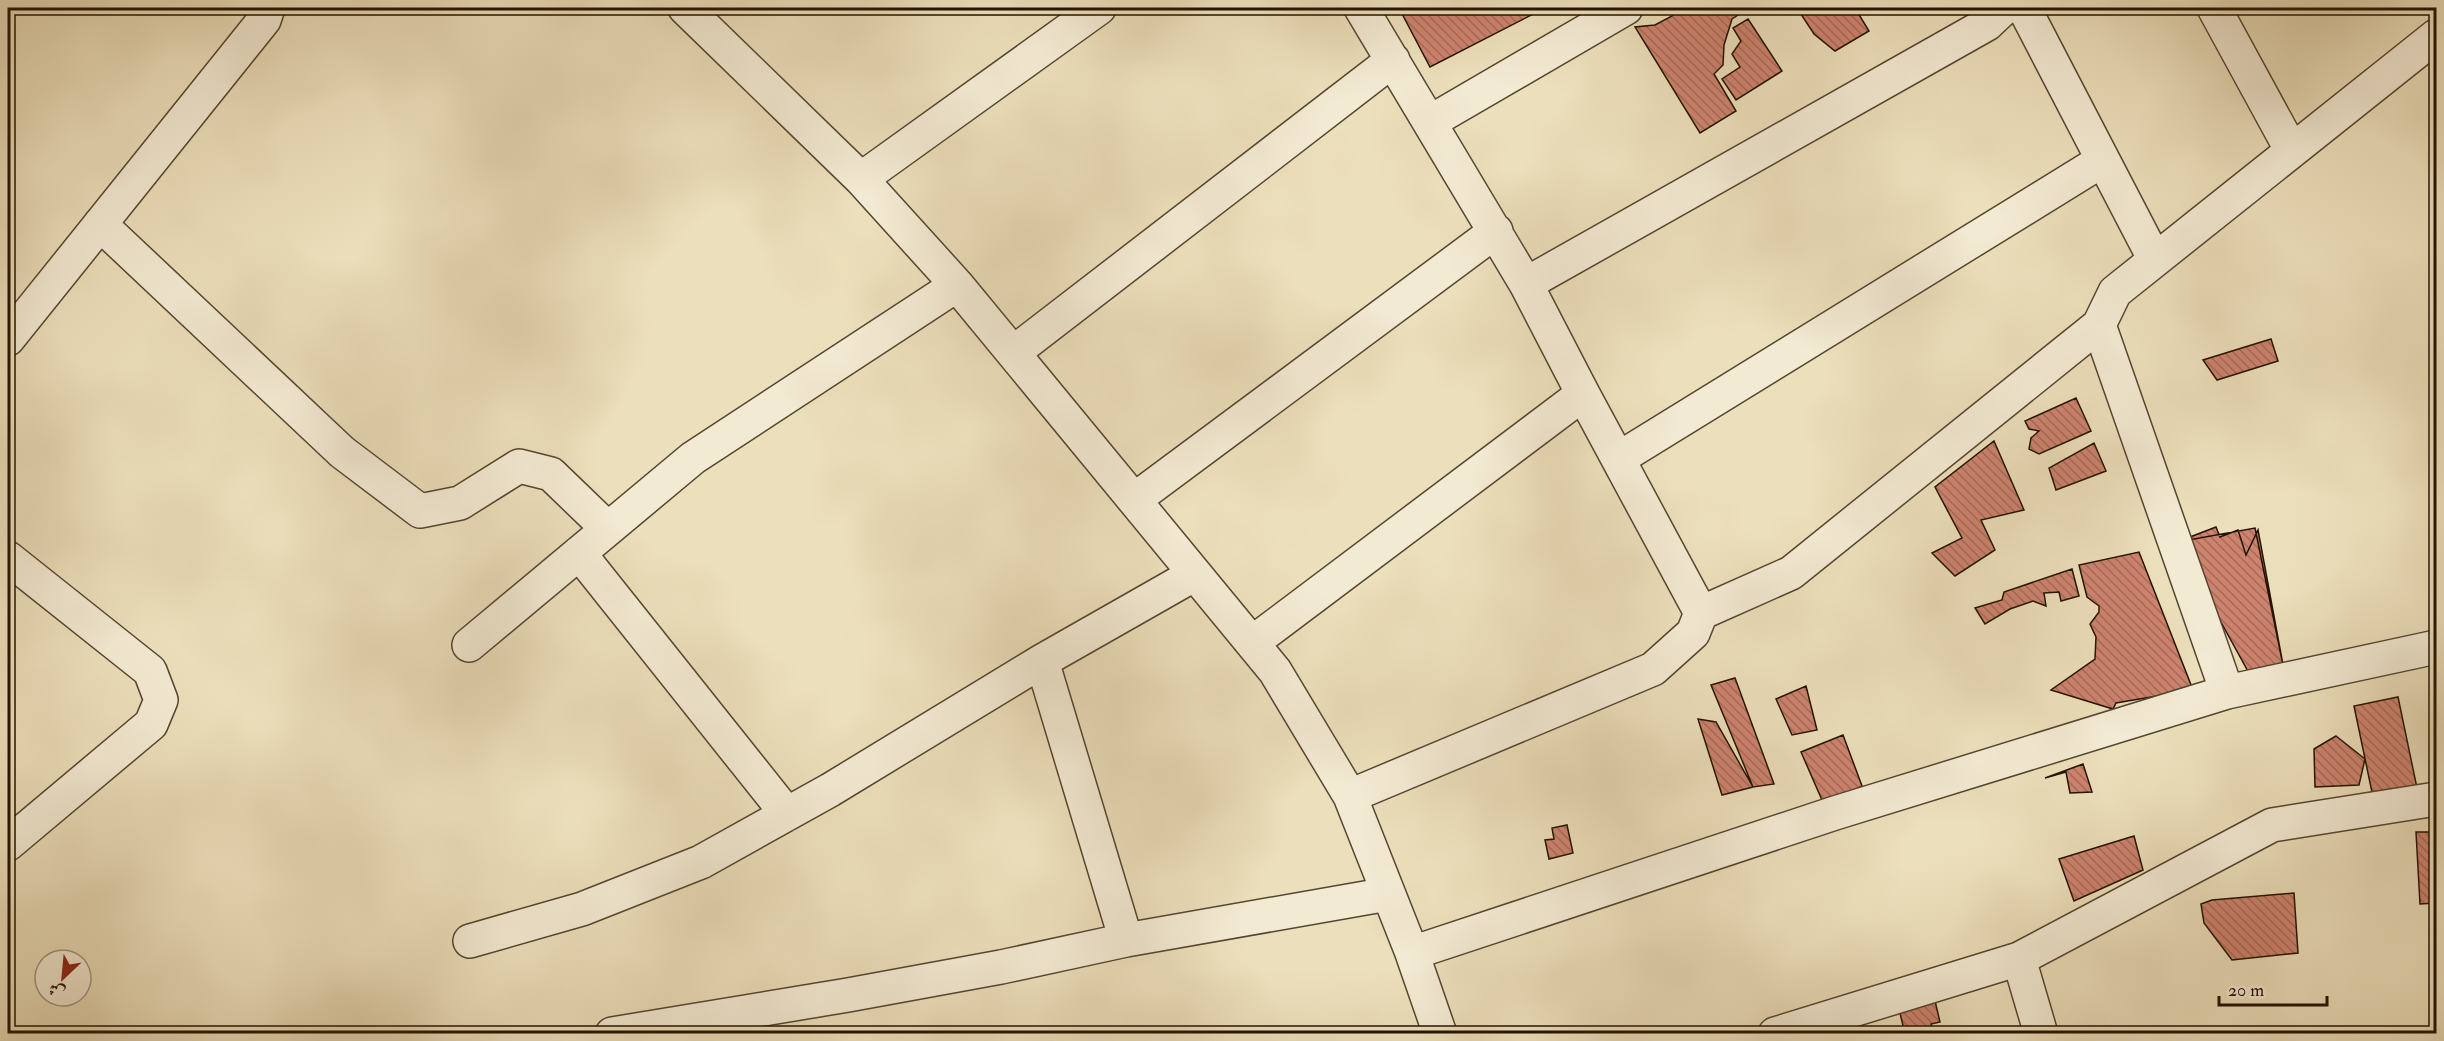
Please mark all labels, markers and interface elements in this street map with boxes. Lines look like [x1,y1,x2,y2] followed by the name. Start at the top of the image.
[33,948,93,1008] north arrow
[2219,969,2327,1007] scale bar
[45,978,68,1003] text: ش
[2228,979,2264,1002] text: 20 m

